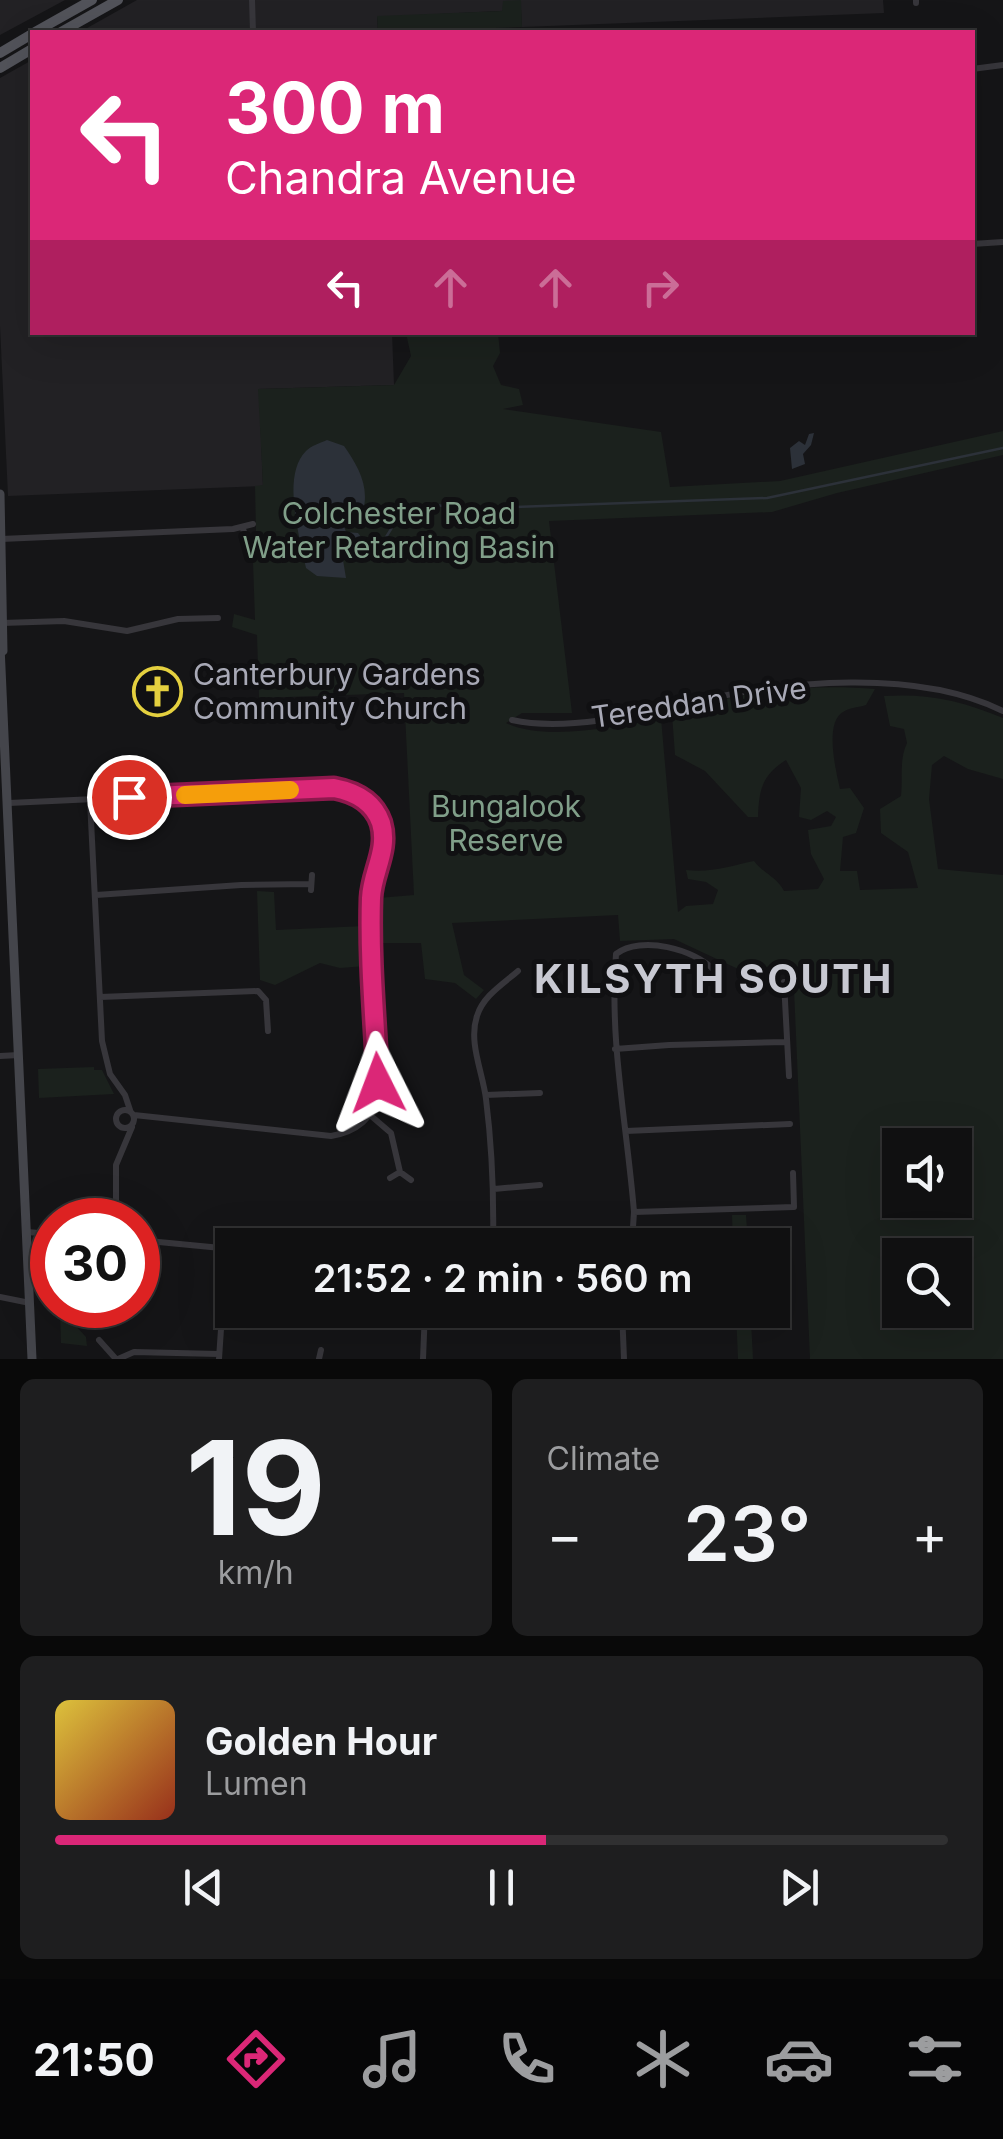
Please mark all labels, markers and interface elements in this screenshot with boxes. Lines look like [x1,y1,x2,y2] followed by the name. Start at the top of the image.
[225,65,445,150] text: 300 m
[60,70,190,200] icon: left
[225,150,577,205] text: Chandra Avenue
[318,260,373,315] icon: left
[423,260,478,315] icon: ahead
[528,260,583,315] icon: ahead
[633,260,688,315] icon: right
[242,495,556,565] park label: Colchester Road Water Retarding Basin
[193,656,481,726] place label: Canterbury Gardens Community Church
[132,666,184,718] church icon: Canterbury Gardens Community Church
[589,669,809,735] street label: Tereddan Drive
[87,755,172,840] pin
[102,770,157,825] icon: arrive
[431,788,582,858] park label: Bungalook Reserve
[534,954,894,1003] district label: KILSYTH SOUTH
[326,1031,430,1135] position arrow
[882,1128,972,1328] map controls
[882,1128,972,1218] button: sound
[30,1198,160,1328] speed limit sign: 30
[882,1238,972,1328] button: search
[313,1255,692,1301] text: 21:52 · 2 min · 560 m
[186,1409,326,1566] text: 19
[547,1439,660,1478] text: Climate
[683,1488,811,1579] text: 23°
[547,1502,583,1568] text: −
[912,1502,948,1568] text: +
[218,1553,294,1592] text: km/h
[205,1718,437,1764] text: Golden Hour
[205,1764,308,1803] text: Lumen
[176,1860,231,1915] icon: previous
[474,1860,529,1915] icon: pause
[772,1860,827,1915] icon: next
[221,2024,291,2094] icon: directions
[357,2024,427,2094] icon: music
[492,2024,562,2094] icon: phone
[628,2024,698,2094] icon: climate
[764,2024,834,2094] icon: car
[900,2024,970,2094] icon: filters
[33,2032,155,2087] text: 21:50

